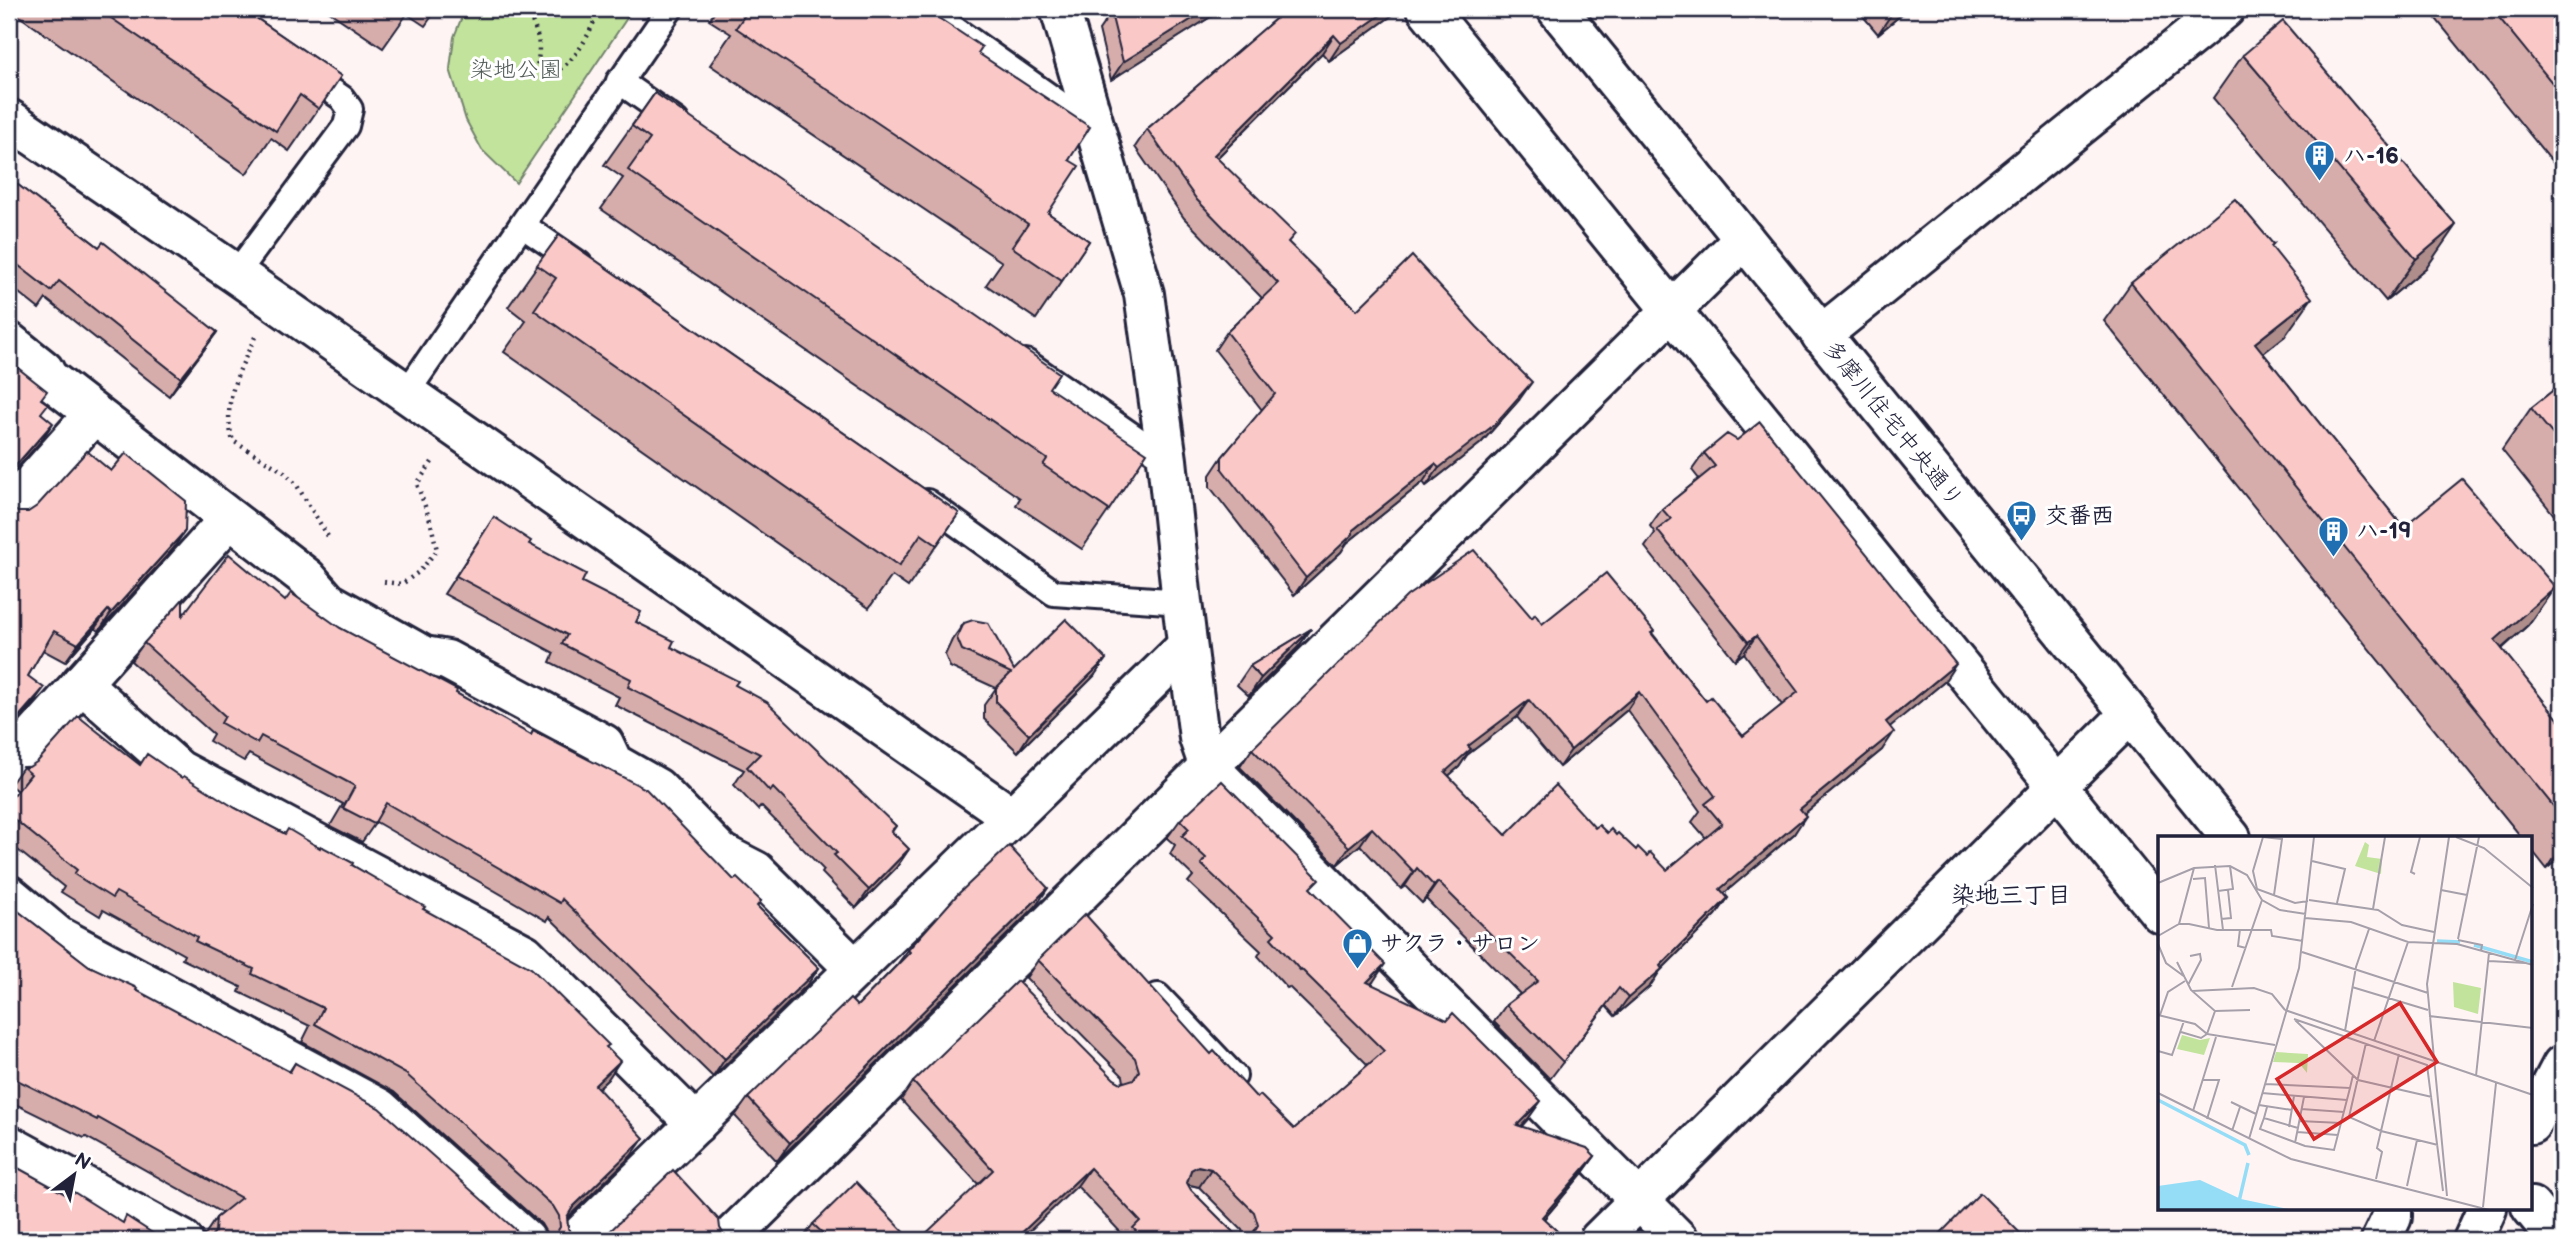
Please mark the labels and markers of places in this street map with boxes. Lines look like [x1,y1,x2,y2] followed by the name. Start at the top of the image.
[2303,139,2337,183] building icon: ハ-16
[2343,142,2399,170] place label: ハ-16
[2005,499,2039,543] bus stop icon: 交番西
[2045,502,2114,530] place label: 交番西
[2316,514,2350,558] building icon: ハ-19
[2356,517,2412,545] place label: ハ-19
[1340,927,1374,971] shop icon: サクラ・サロン
[1380,930,1540,958] place label: サクラ・サロン

